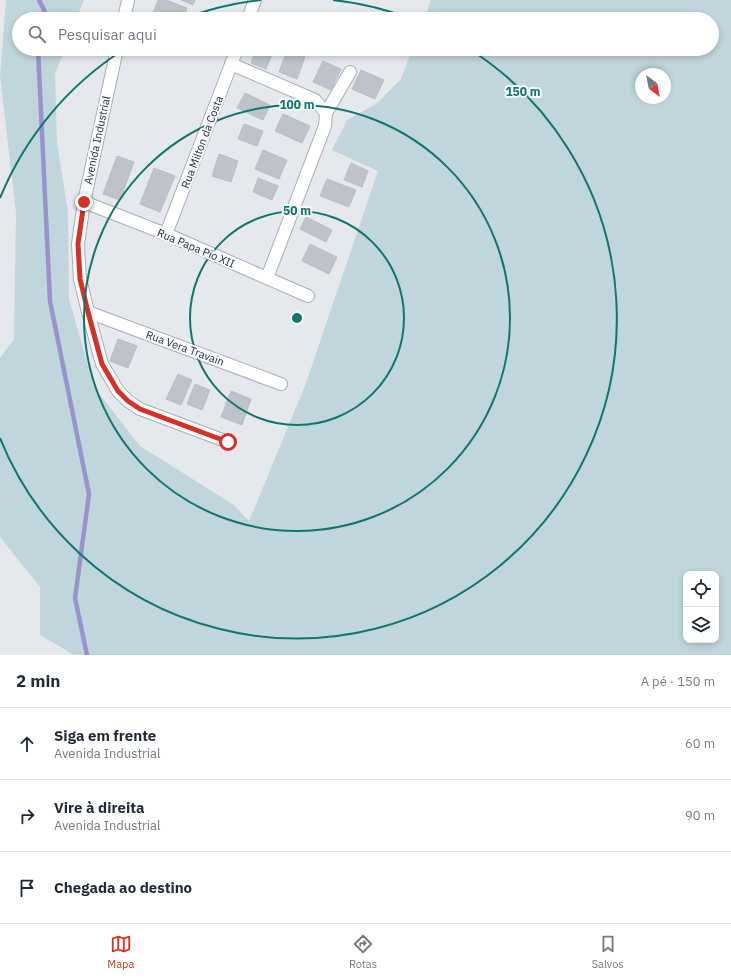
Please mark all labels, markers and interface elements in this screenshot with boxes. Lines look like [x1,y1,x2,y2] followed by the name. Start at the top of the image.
[12,12,719,56] search box
[26,23,48,45] icon: search
[58,25,157,44] text: Pesquisar aqui
[635,68,671,104] north arrow
[505,84,541,99] text: 150 m
[81,94,113,186] street label: Avenida Industrial
[178,94,226,190] street label: Rua Milton da Costa
[279,97,315,112] text: 100 m
[75,193,93,211] route end
[283,203,311,218] text: 50 m
[155,225,237,271] street label: Rua Papa Pio XII
[290,311,304,325] centre of rings
[144,327,226,369] street label: Rua Vera Travain
[219,433,237,451] route start
[683,571,719,643] map controls
[683,571,719,607] button: locate
[683,607,719,643] button: layers
[16,670,60,692] text: 2 min
[641,673,715,690] text: A pé · 150 m
[54,726,156,745] text: Siga em frente
[16,733,38,755] icon: ahead
[685,735,715,752] text: 60 m
[54,745,161,762] text: Avenida Industrial
[54,798,144,817] text: Vire à direita
[16,805,38,827] icon: right
[685,807,715,824] text: 90 m
[54,817,161,834] text: Avenida Industrial
[16,877,38,899] icon: arrive
[54,878,192,897] text: Chegada ao destino
[107,933,134,971] tab: Mapa
[349,933,377,971] tab: Rotas
[592,933,624,971] tab: Salvos

